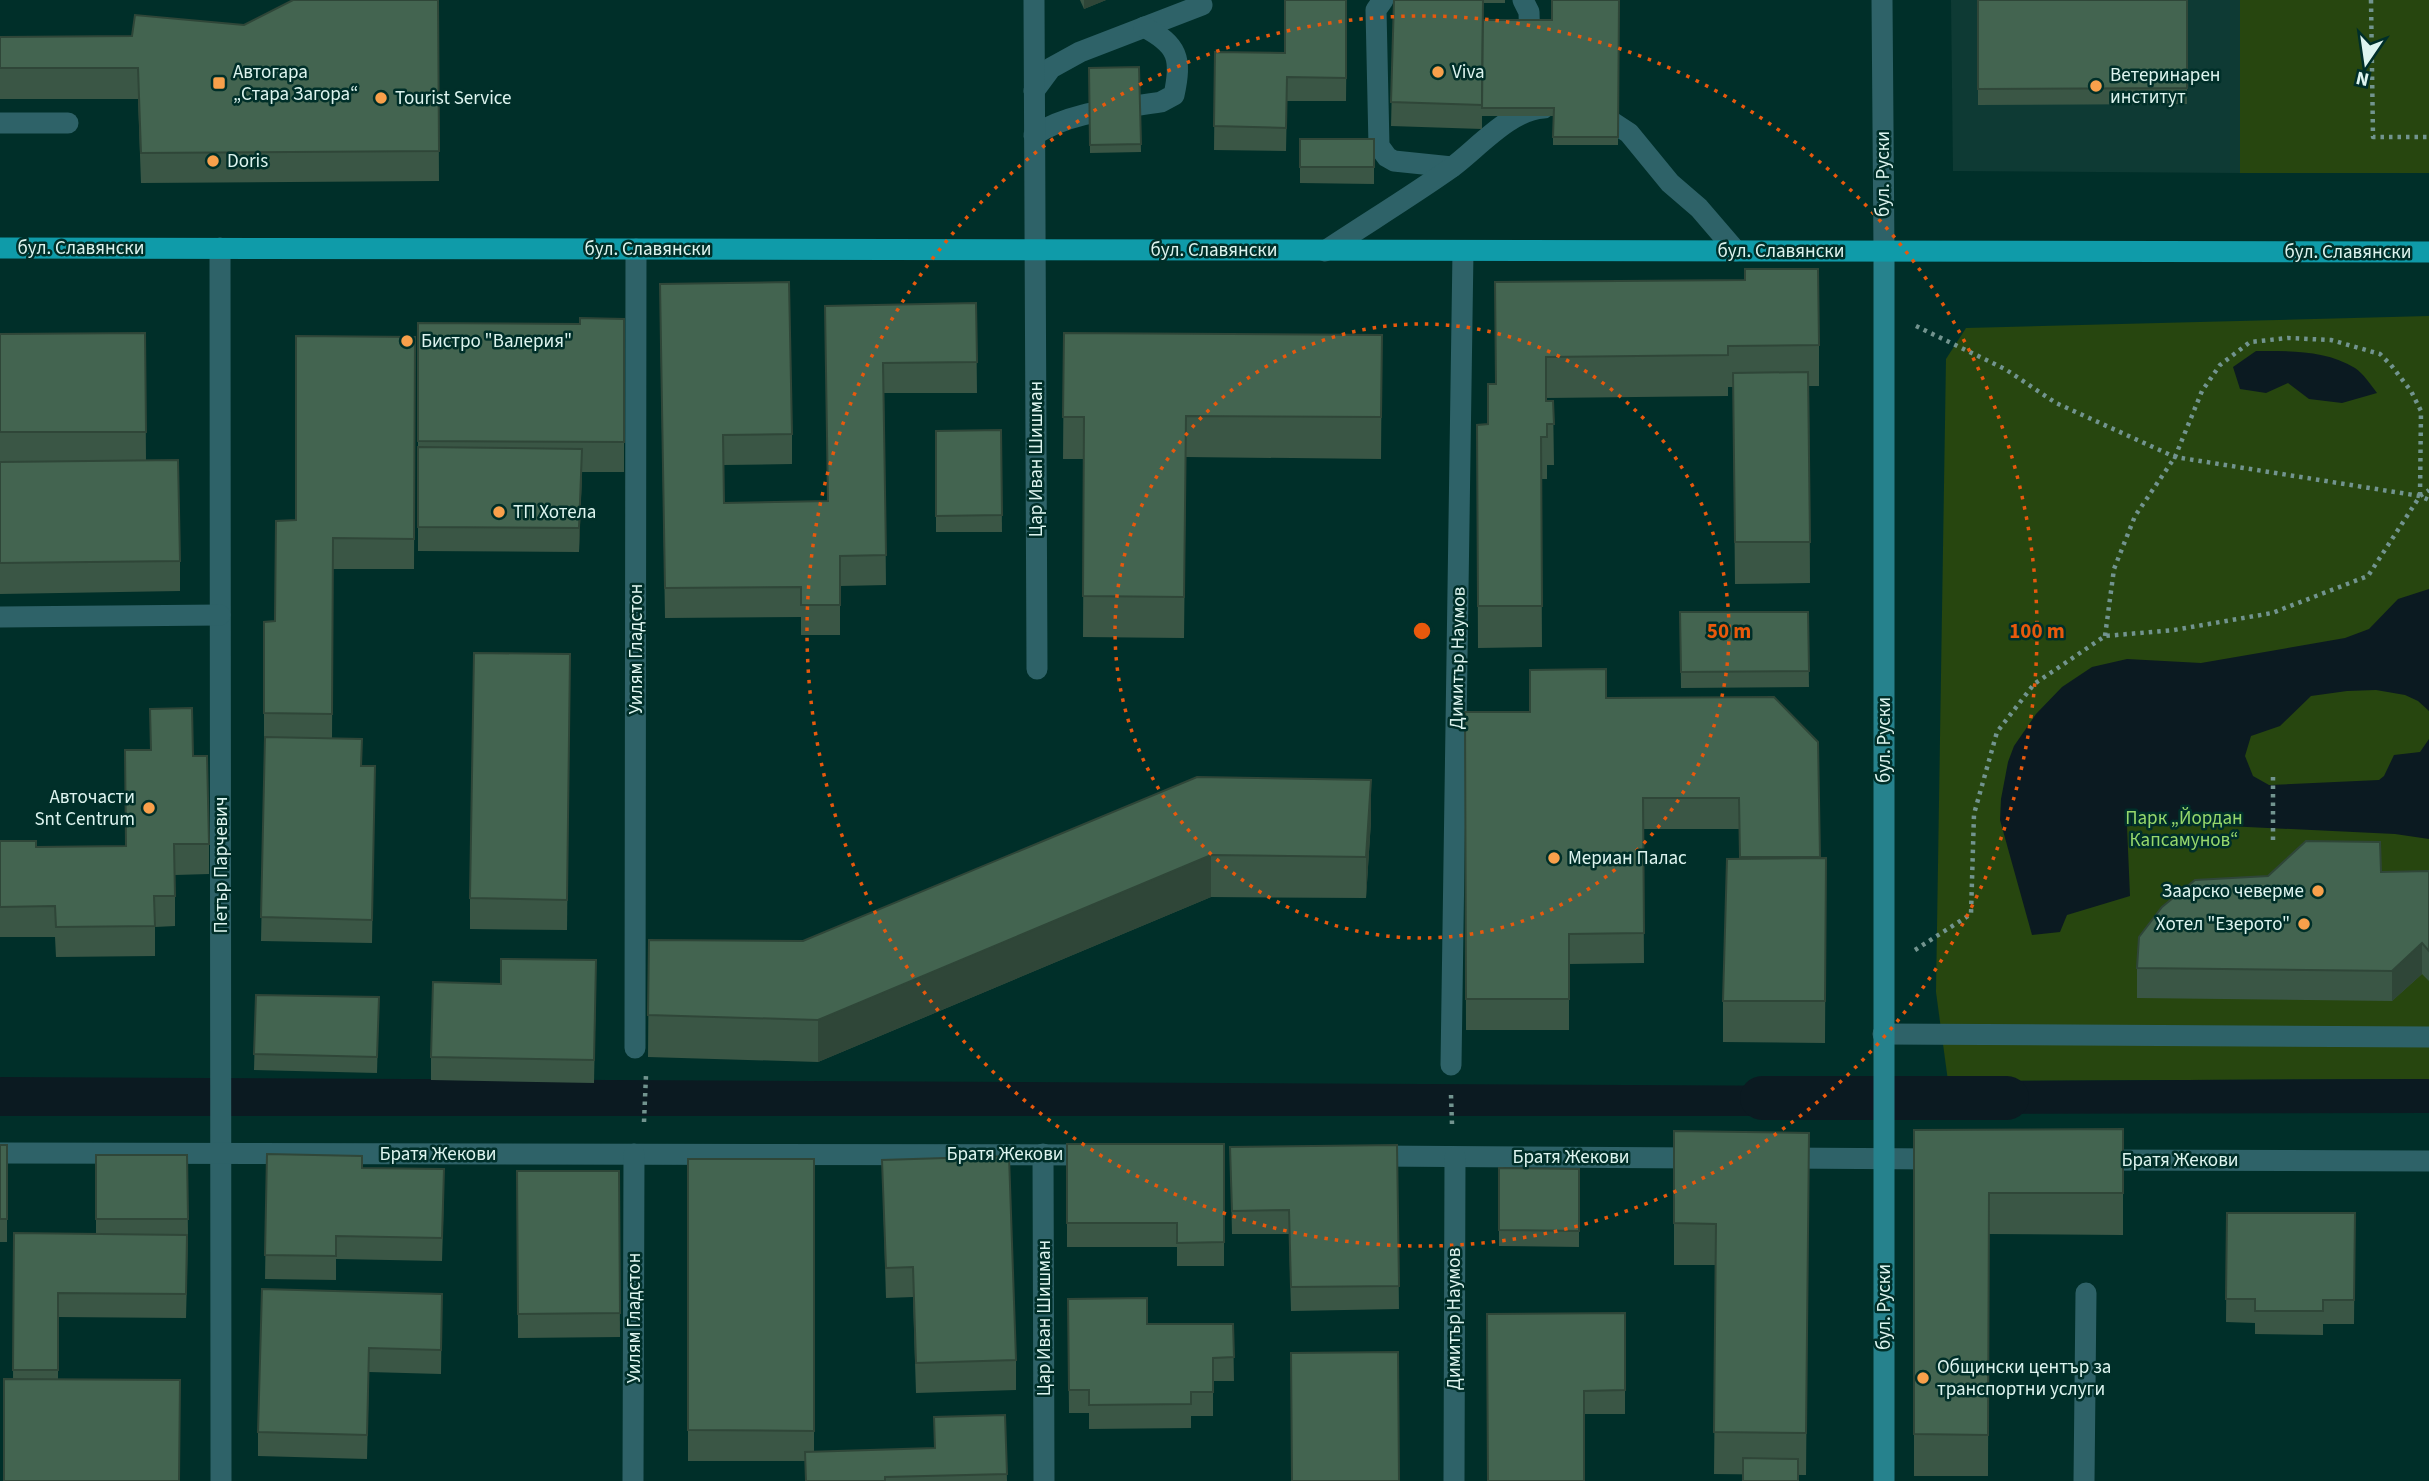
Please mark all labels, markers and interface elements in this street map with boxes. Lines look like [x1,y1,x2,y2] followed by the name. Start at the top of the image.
[2331,28,2401,98] north arrow
[233,59,358,108] place label: Автогара „Стара Загора“
[1452,59,1485,86] place label: Viva
[2110,62,2221,111] place label: Ветеринарен институт
[1430,64,1446,80] marker: Viva
[2353,64,2372,93] text: N
[211,75,227,91] marker: Автогара „Стара Загора“
[2088,78,2104,94] marker: Ветеринарен институт
[395,85,512,112] place label: Tourist Service
[373,90,389,106] marker: Tourist Service
[1870,131,1897,217] street label: бул. Руски
[227,148,268,175] place label: Doris
[205,153,221,169] marker: Doris
[18,235,144,262] street label: бул. Славянски
[585,236,711,263] street label: бул. Славянски
[1151,237,1277,264] street label: бул. Славянски
[1718,238,1844,265] street label: бул. Славянски
[2285,239,2411,266] street label: бул. Славянски
[421,328,572,355] place label: Бистро "Валерия"
[399,333,415,349] marker: Бистро "Валерия"
[1023,381,1050,537] street label: Цар Иван Шишман
[513,499,596,526] place label: ТП Хотела
[491,504,507,520] marker: ТП Хотела
[623,584,650,714] street label: Уилям Гладстон
[1443,586,1473,730] street label: Димитър Наумов
[1707,616,1751,646] text: 50 m
[2009,616,2065,646] text: 100 m
[1410,619,1434,643] centre of rings
[1871,697,1898,783] street label: бул. Руски
[34,784,135,833] place label: Авточасти Snt Centrum
[208,796,235,934] street label: Петър Парчевич
[141,800,157,816] marker: Авточасти Snt Centrum
[2125,805,2243,854] park label: Парк „Йордан Капсамунов“
[1568,845,1687,872] place label: Мериан Палас
[1546,850,1562,866] marker: Мериан Палас
[2162,878,2304,905] place label: Заарско чеверме
[2310,883,2326,899] marker: Заарско чеверме
[2156,911,2290,938] place label: Хотел "Езерото"
[2296,916,2312,932] marker: Хотел "Езерото"
[379,1141,497,1168] street label: Братя Жекови
[946,1141,1064,1168] street label: Братя Жекови
[1512,1144,1630,1171] street label: Братя Жекови
[2121,1147,2239,1174] street label: Братя Жекови
[1031,1240,1058,1396] street label: Цар Иван Шишман
[1441,1248,1468,1390] street label: Димитър Наумов
[621,1253,648,1383] street label: Уилям Гладстон
[1871,1264,1898,1350] street label: бул. Руски
[1937,1354,2111,1403] place label: Общински център за транспортни услуги
[1915,1370,1931,1386] marker: Общински център за транспортни услуги

